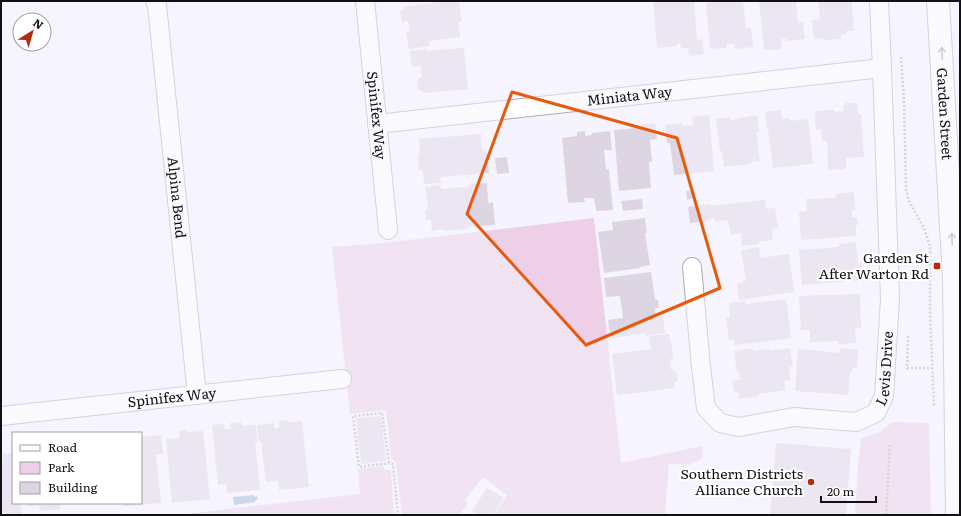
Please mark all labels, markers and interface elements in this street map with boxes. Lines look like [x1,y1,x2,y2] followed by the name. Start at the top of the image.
[12,12,52,52] north arrow
[30,14,47,32] text: N
[938,47,945,60] one-way arrow
[933,67,958,161] street label: Garden Street
[363,70,392,161] street label: Spinifex Way
[586,80,674,110] street label: Miniata Way
[164,156,192,240] street label: Alpina Bend
[948,233,956,246] one-way arrow
[819,247,929,283] place label: Garden St After Warton Rd
[932,261,942,271] marker: Garden St After Warton Rd
[870,330,897,409] street label: Levis Drive
[127,382,218,411] street label: Spinifex Way
[12,432,142,504] legend
[48,438,78,456] text: Road
[48,458,75,476] text: Park
[680,463,803,499] place label: Southern Districts Alliance Church
[806,477,816,487] marker: Southern Districts Alliance Church
[48,478,98,496] text: Building
[821,478,876,504] scale bar
[827,482,854,500] text: 20 m

